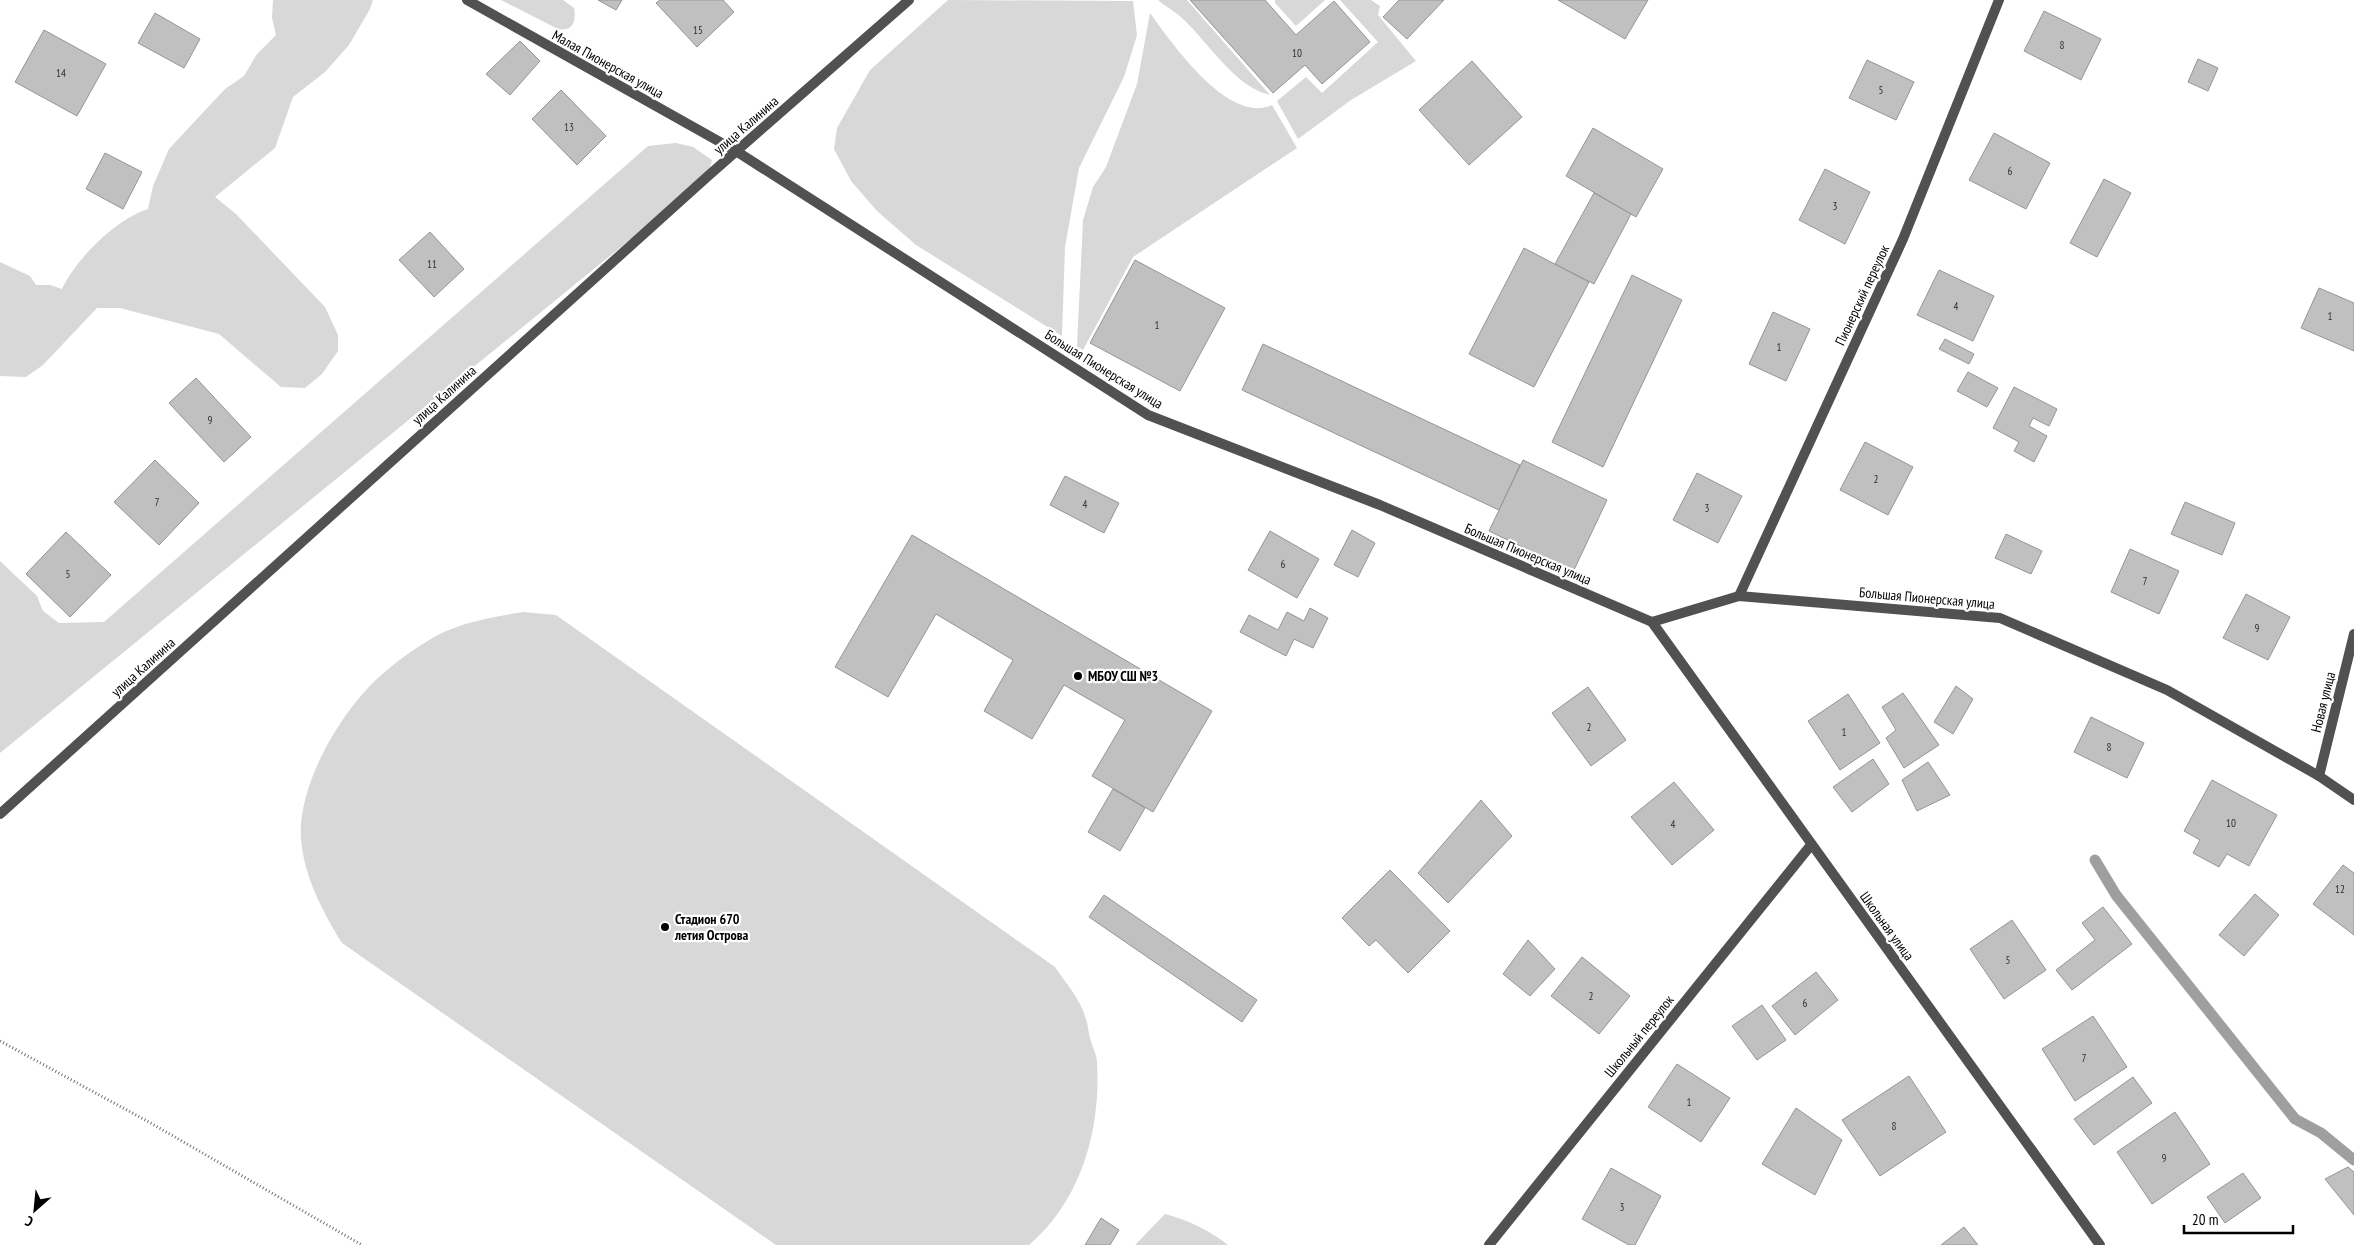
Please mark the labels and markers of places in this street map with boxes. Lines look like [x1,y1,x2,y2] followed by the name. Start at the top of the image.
[1088,667,1158,685] place label: МБОУ СШ №3
[1072,670,1084,682] marker: МБОУ СШ №3
[674,910,749,944] place label: Стадион 670 летия Острова
[659,921,671,933] marker: Стадион 670 летия Острова

